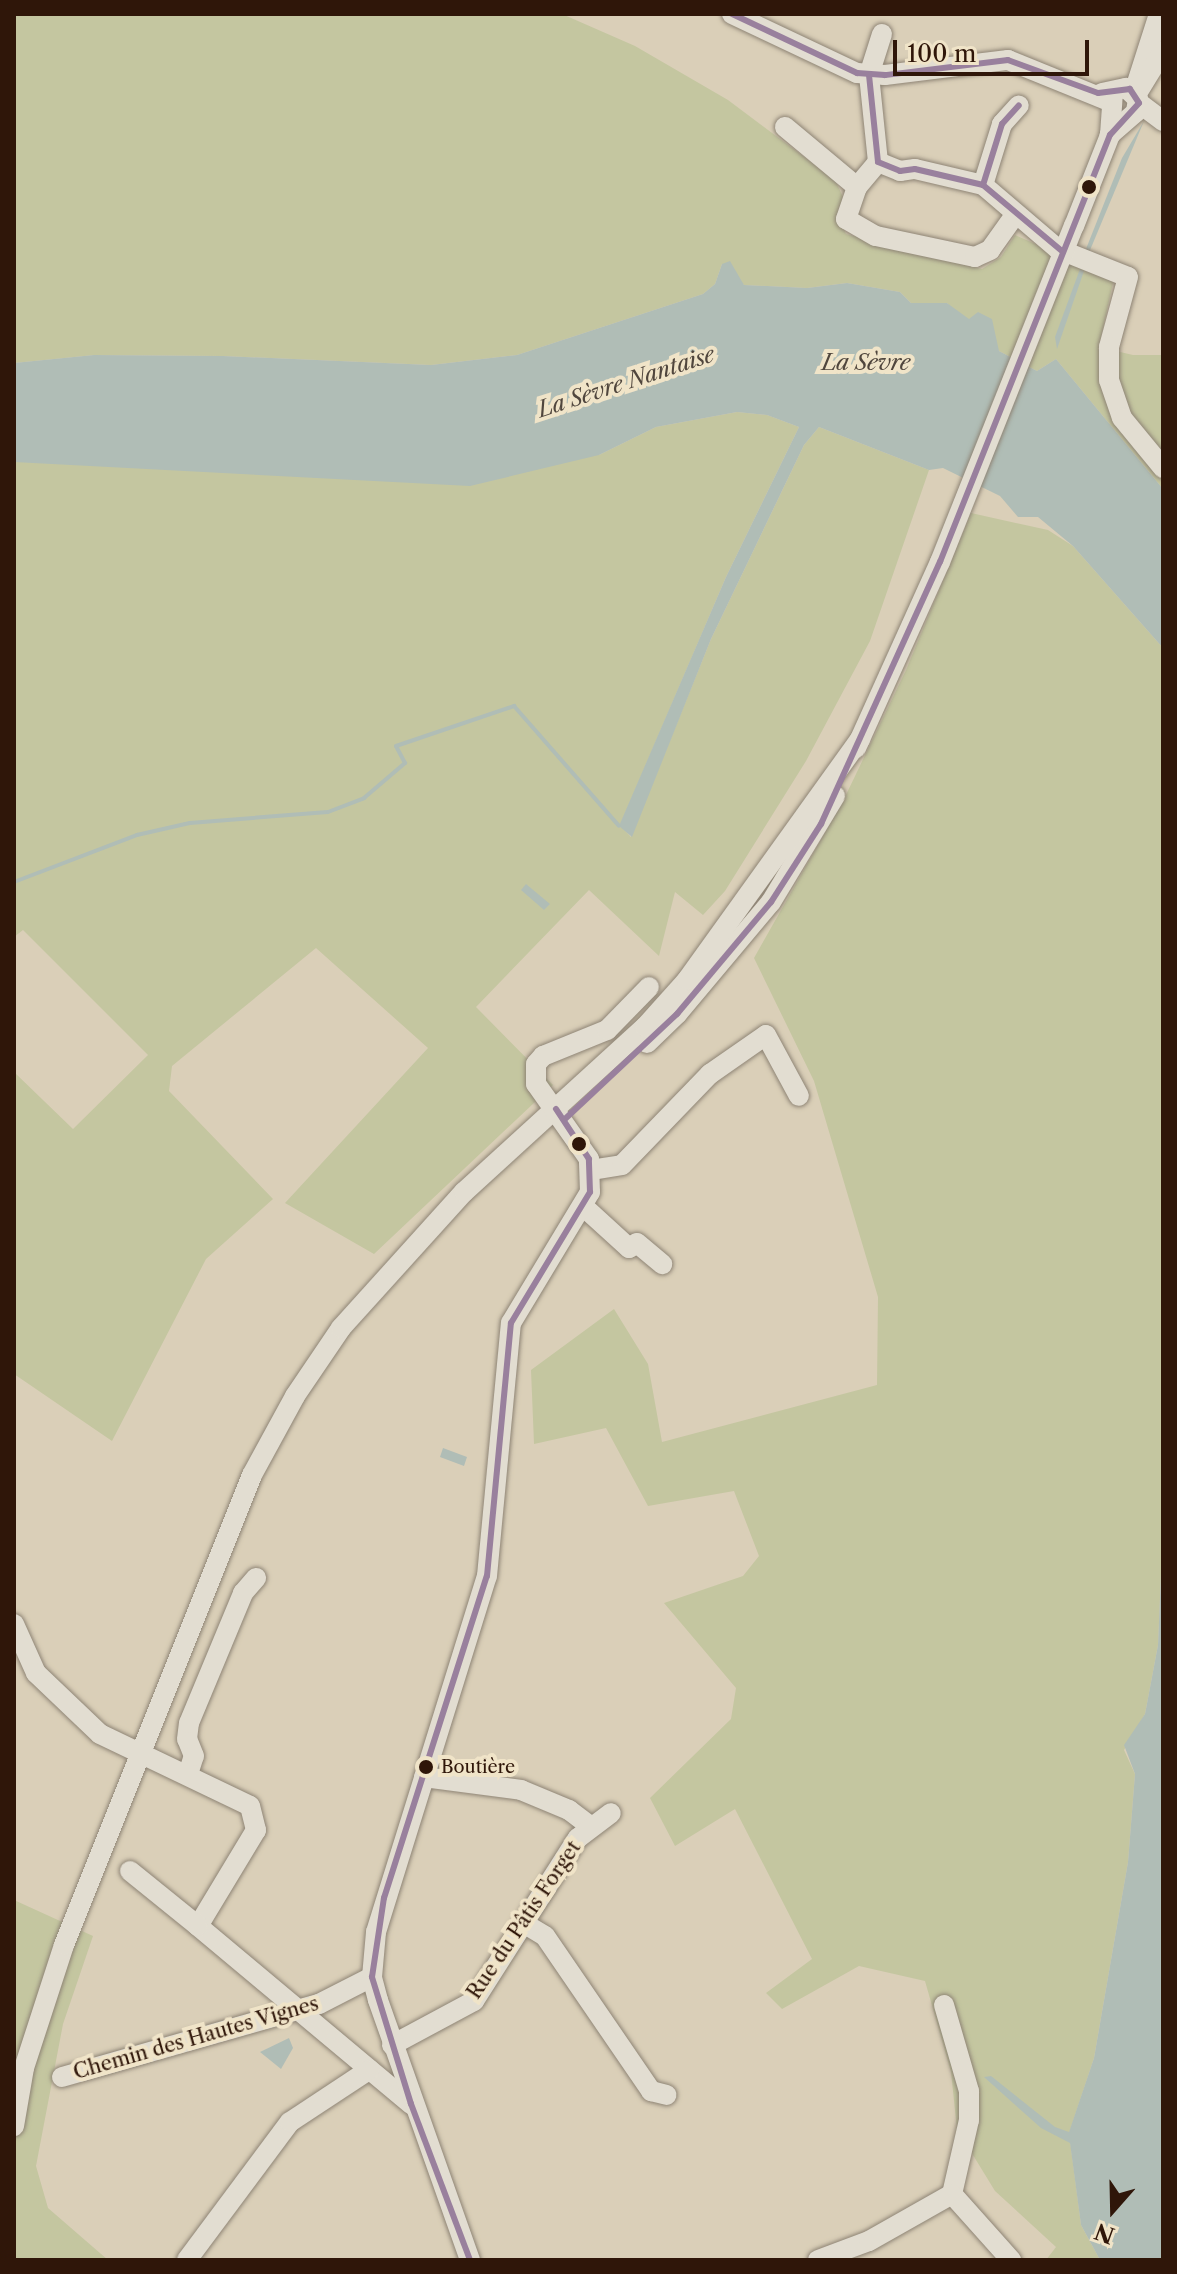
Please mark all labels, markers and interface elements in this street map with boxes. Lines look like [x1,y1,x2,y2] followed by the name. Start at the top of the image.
[897,24,1093,74] scale bar
[907,39,976,68] text: 100 m
[1081,179,1097,195] unlabelled marker
[534,341,718,423] water label: La Sèvre Nantaise
[822,350,910,376] water label: La Sèvre
[571,1136,587,1152] unlabelled marker
[441,1756,515,1778] place label: Boutière
[418,1759,434,1775] marker: Boutière
[462,1836,586,2004] street label: Rue du Pâtis Forget
[70,1991,322,2085] street label: Chemin des Hautes Vignes
[1073,2170,1153,2250] north arrow
[1091,2217,1118,2249] text: N

